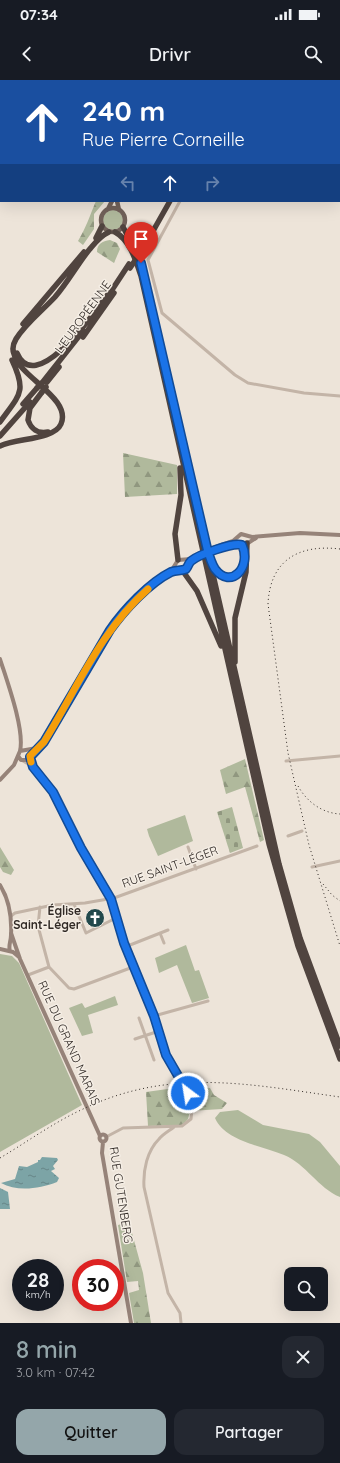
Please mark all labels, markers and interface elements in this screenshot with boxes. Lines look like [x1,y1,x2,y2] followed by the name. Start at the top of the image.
[20,5,58,24] text: 07:34
[16,43,38,65] icon: back
[149,43,191,66] text: Drivr
[302,43,324,65] icon: search
[82,93,165,128] text: 240 m
[16,96,68,148] icon: ahead
[82,128,245,151] text: Rue Pierre Corneille
[117,172,139,194] icon: left
[159,172,181,194] icon: ahead
[201,172,223,194] icon: right
[124,222,158,263] pin
[130,228,152,250] icon: arrive
[51,277,114,356] street label: L'EUROPÉENNE
[120,842,220,891] street label: RUE SAINT-LÉGER
[13,903,81,932] place label: Église Saint-Léger
[84,907,106,929] church icon: Église Saint-Léger
[35,978,104,1108] street label: RUE DU GRAND MARAIS
[167,1072,209,1114] position arrow
[106,1146,137,1244] street label: RUE GUTENBERG
[72,1259,124,1311] speed limit sign: 30
[27,1267,49,1292] text: 28
[284,1267,328,1311] map controls
[284,1267,328,1311] button: search
[25,1288,51,1301] text: km/h
[16,1334,77,1364] text: 8 min
[282,1336,324,1378] button: close
[16,1364,95,1380] text: 3.0 km · 07:42
[16,1409,166,1455] button: Quitter
[174,1409,324,1455] button: Partager

